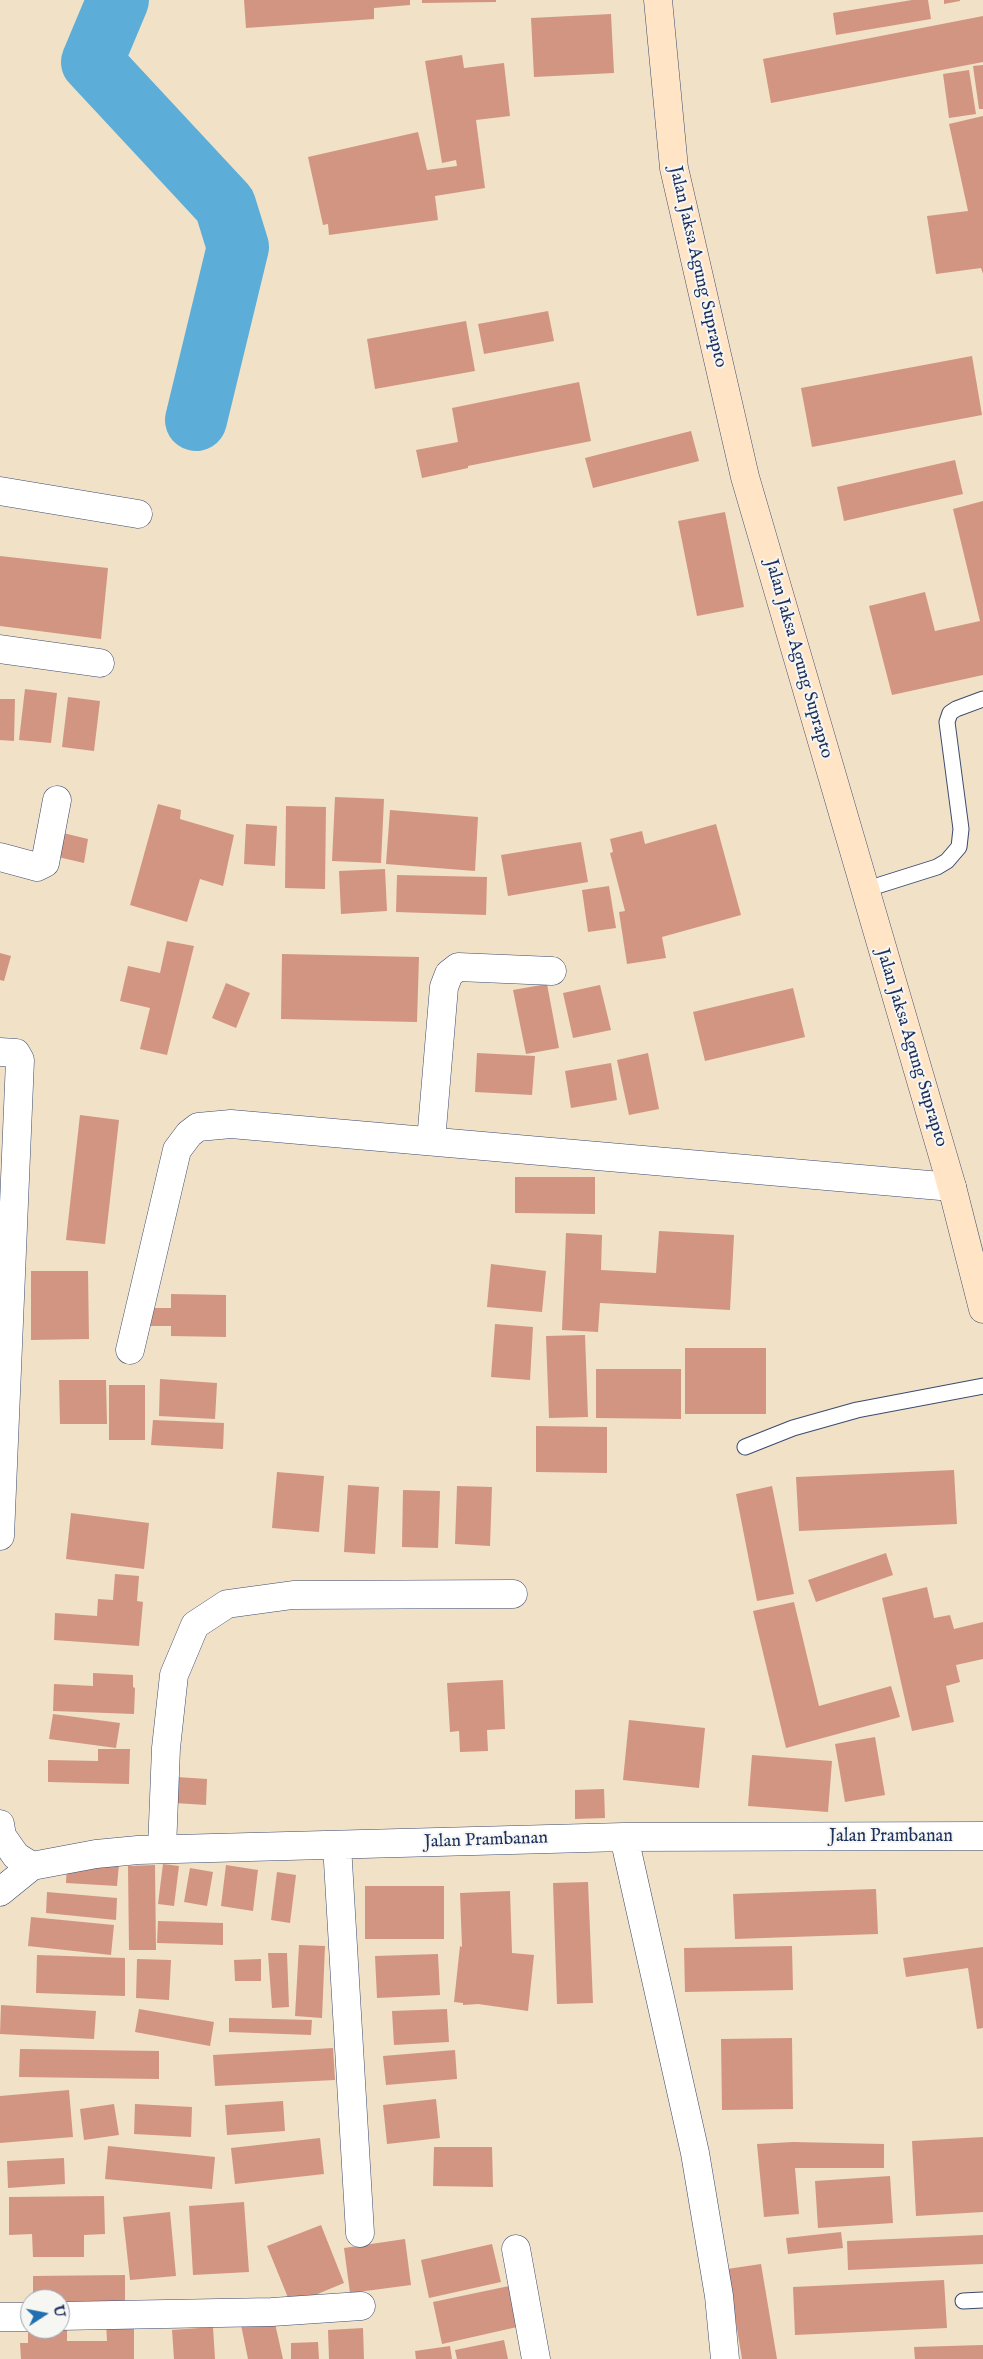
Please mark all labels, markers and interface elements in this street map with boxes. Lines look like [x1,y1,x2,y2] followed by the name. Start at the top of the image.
[663,164,731,370] street label: Jalan Jaksa Agung Suprapto
[759,557,837,761] street label: Jalan Jaksa Agung Suprapto
[871,946,951,1150] street label: Jalan Jaksa Agung Suprapto
[829,1826,953,1848] street label: Jalan Prambanan
[424,1828,548,1854] street label: Jalan Prambanan
[20,2289,70,2339] north arrow
[49,2304,69,2319] text: U

